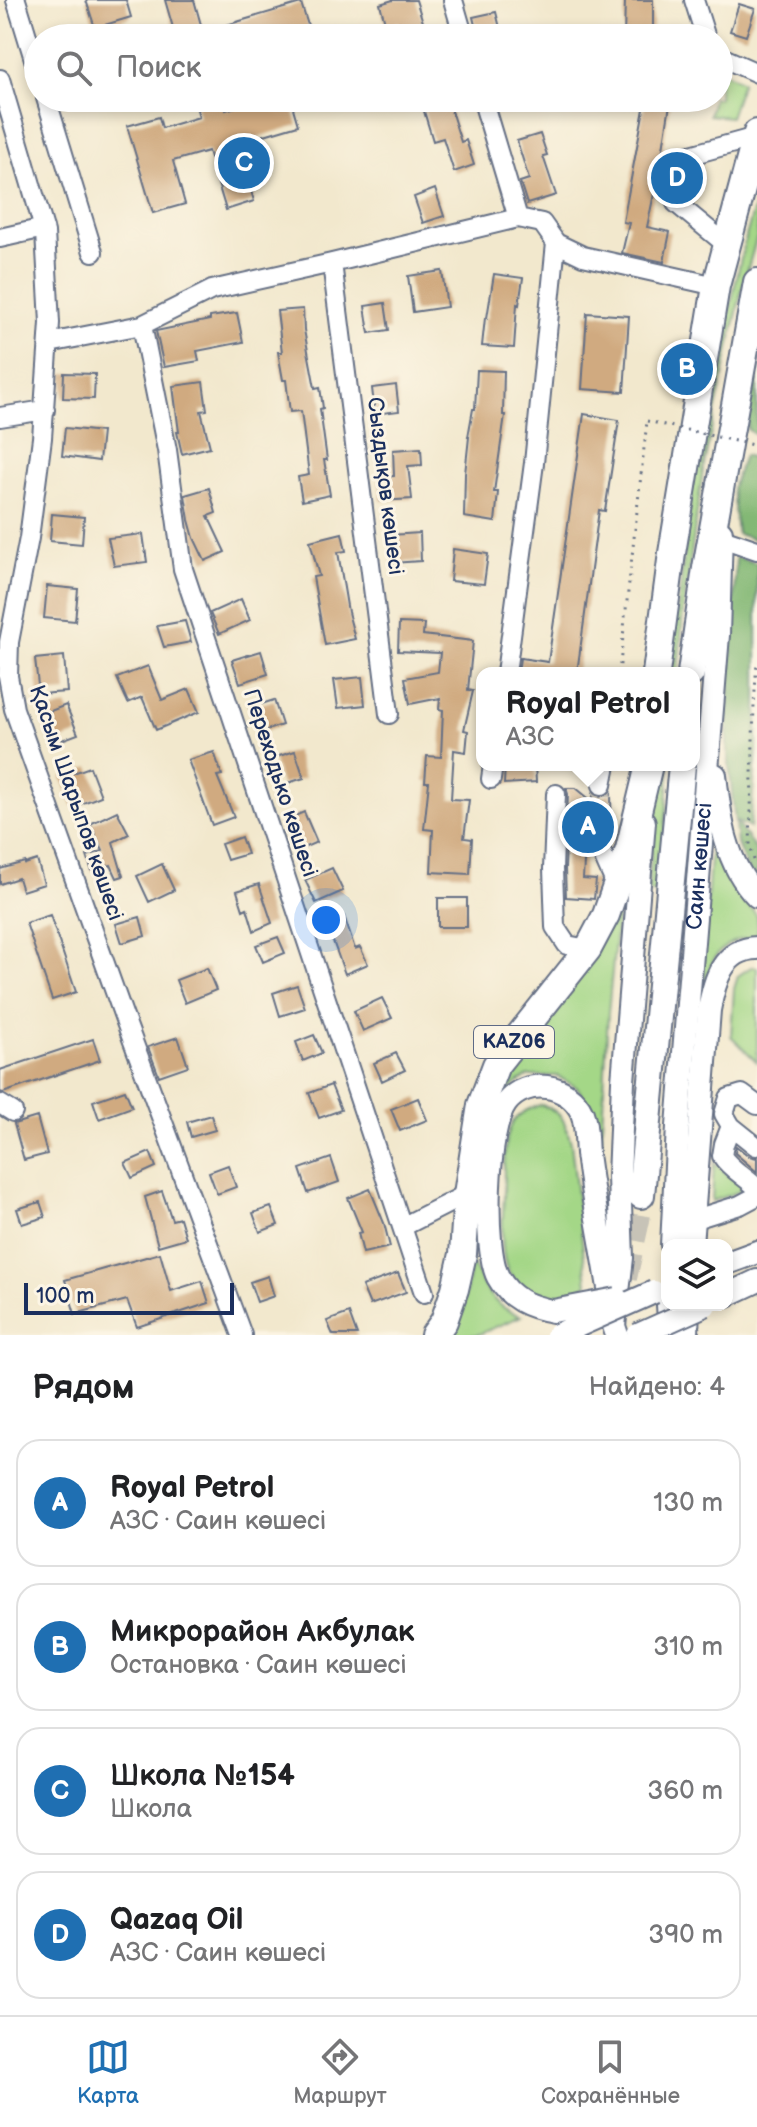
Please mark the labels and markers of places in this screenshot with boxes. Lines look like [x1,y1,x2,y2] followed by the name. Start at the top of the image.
[218,133,270,193] pin: C
[651,148,703,208] pin: D
[661,339,713,399] pin: B
[562,797,614,857] pin: A

